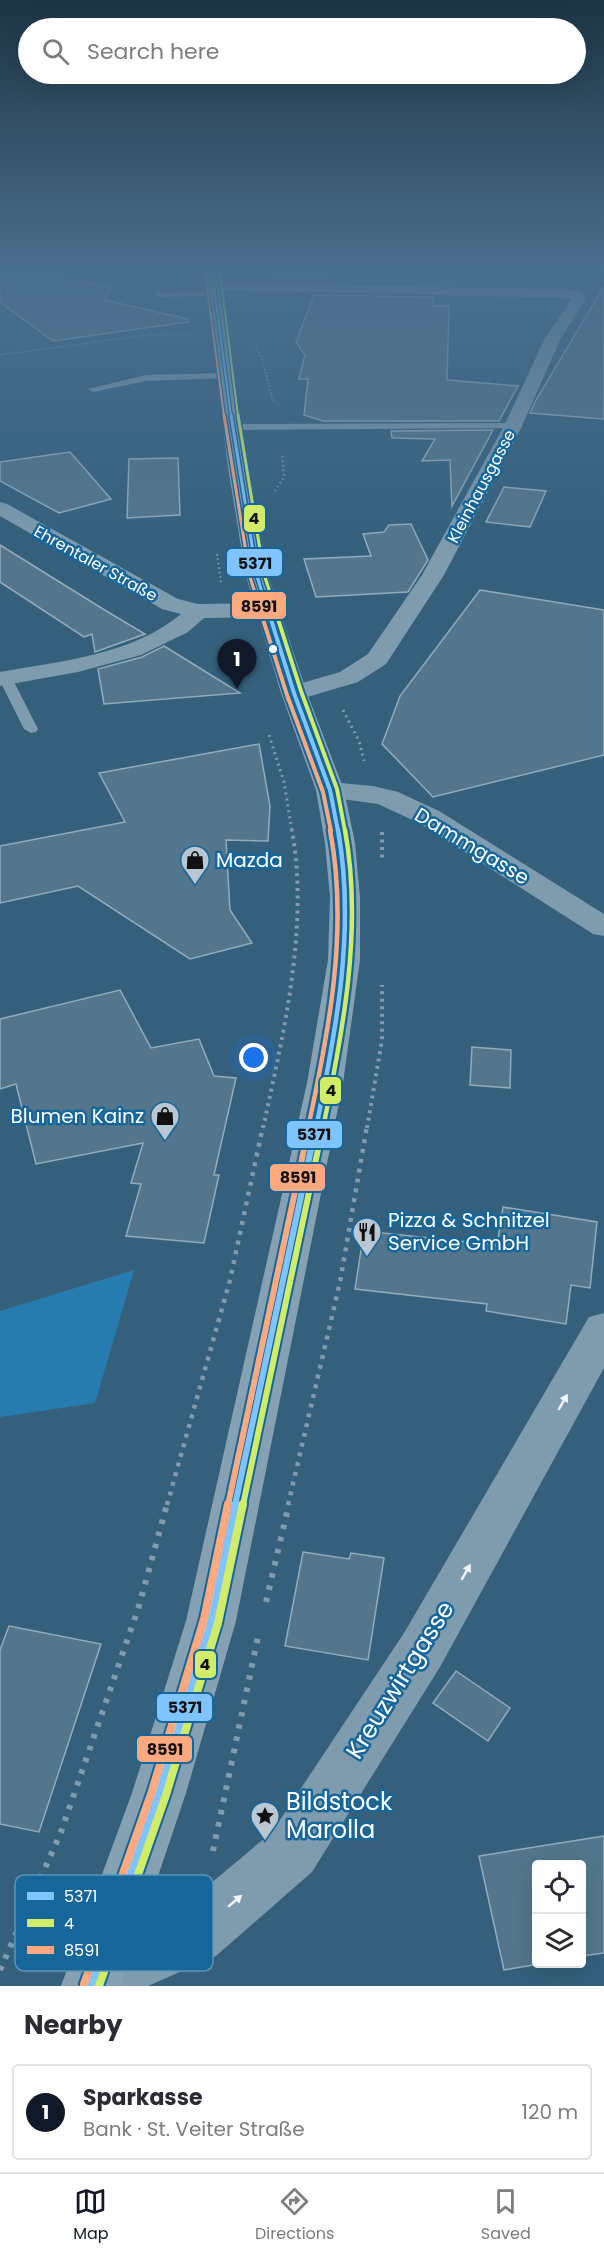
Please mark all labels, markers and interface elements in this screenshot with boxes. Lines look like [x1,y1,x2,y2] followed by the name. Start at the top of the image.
[18,18,586,84] search box
[39,35,72,68] icon: search
[87,36,220,67] text: Search here
[442,425,521,547] street label: Kleinhausgasse
[243,504,266,533] line badge: 4
[249,507,260,530] text: 4
[30,520,162,607] street label: Ehrentaler Straße
[226,548,283,577] line badge: 5371
[238,552,272,575] text: 5371
[231,591,287,620] line badge: 8591
[241,595,277,618] text: 8591
[218,640,256,689] pin: 1
[267,643,279,655] unlabelled marker
[409,801,535,891] street label: Dammgasse
[179,844,211,886] shop icon: Mazda
[216,846,283,874] place label: Mazda
[239,1043,268,1072] your location
[319,1076,342,1105] line badge: 4
[326,1079,337,1102] text: 4
[149,1100,181,1142] shop icon: Blumen Kainz
[11,1102,144,1130] place label: Blumen Kainz
[286,1120,343,1149] line badge: 5371
[297,1123,331,1146] text: 5371
[269,1163,326,1192] line badge: 8591
[280,1166,316,1189] text: 8591
[388,1206,550,1257] place label: Pizza & Schnitzel Service GmbH
[351,1216,383,1258] restaurant icon: Pizza & Schnitzel Service GmbH
[558,1393,568,1410] one-way arrow
[461,1564,472,1580] one-way arrow
[338,1595,461,1765] street label: Kreuzwirtgasse
[194,1650,217,1679] line badge: 4
[200,1653,211,1676] text: 4
[156,1693,213,1722] line badge: 5371
[168,1696,202,1719] text: 5371
[136,1735,193,1763] line badge: 8591
[147,1738,183,1761] text: 8591
[286,1785,393,1846] place label: Bildstock Marolla
[249,1800,281,1842] place icon: Bildstock Marolla
[532,1860,586,1968] map controls
[532,1860,586,1914] button: locate
[15,1875,213,1971] legend
[64,1885,97,1908] text: 5371
[227,1894,243,1907] one-way arrow
[64,1912,74,1935] text: 4
[532,1914,586,1968] button: layers
[64,1939,99,1962] text: 8591
[24,2007,122,2043] text: Nearby
[83,2082,202,2113] text: Sparkasse
[42,2098,49,2126] text: 1
[522,2098,578,2126] text: 120 m
[83,2115,305,2143] text: Bank · St. Veiter Straße
[73,2185,109,2246] tab: Map
[255,2185,334,2246] tab: Directions
[481,2185,531,2246] tab: Saved

